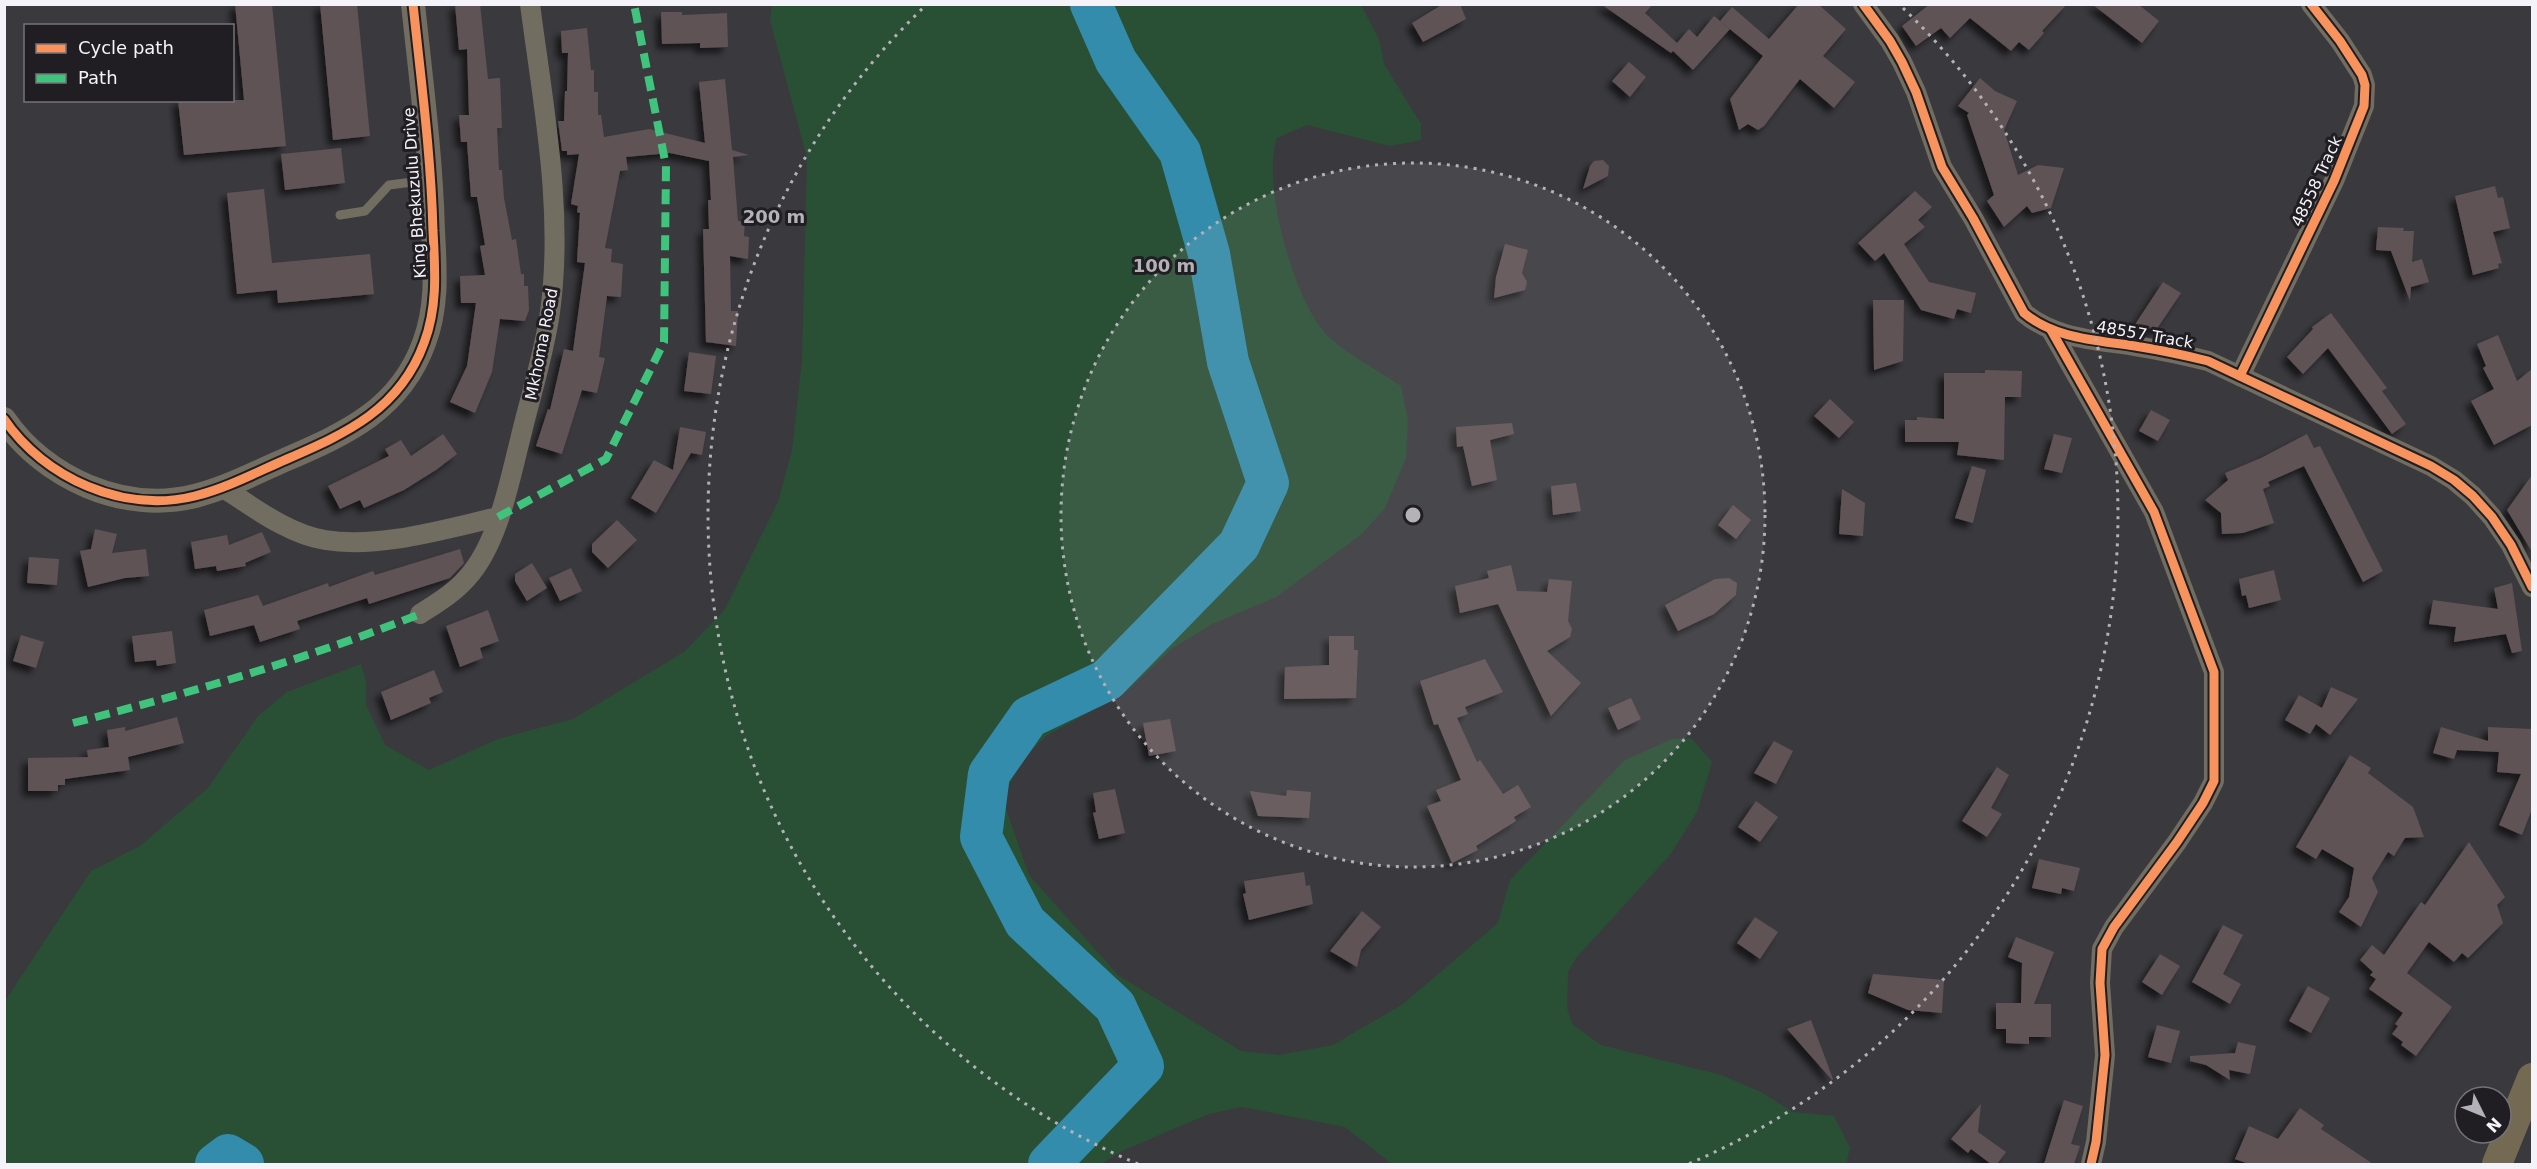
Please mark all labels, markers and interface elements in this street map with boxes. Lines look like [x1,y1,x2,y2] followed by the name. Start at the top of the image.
[24,24,234,102] legend
[78,37,174,58] text: Cycle path
[78,67,118,88] text: Path
[399,107,430,279] street label: King Bhekuzulu Drive
[2287,132,2346,230] street label: 48558 Track
[743,206,805,227] text: 200 m
[1133,255,1195,276] text: 100 m
[521,287,562,402] street label: Mkhoma Road
[2095,317,2195,352] street label: 48557 Track
[1403,505,1423,525] centre of rings
[2453,1085,2513,1145] north arrow
[2482,1114,2505,1136] text: N

